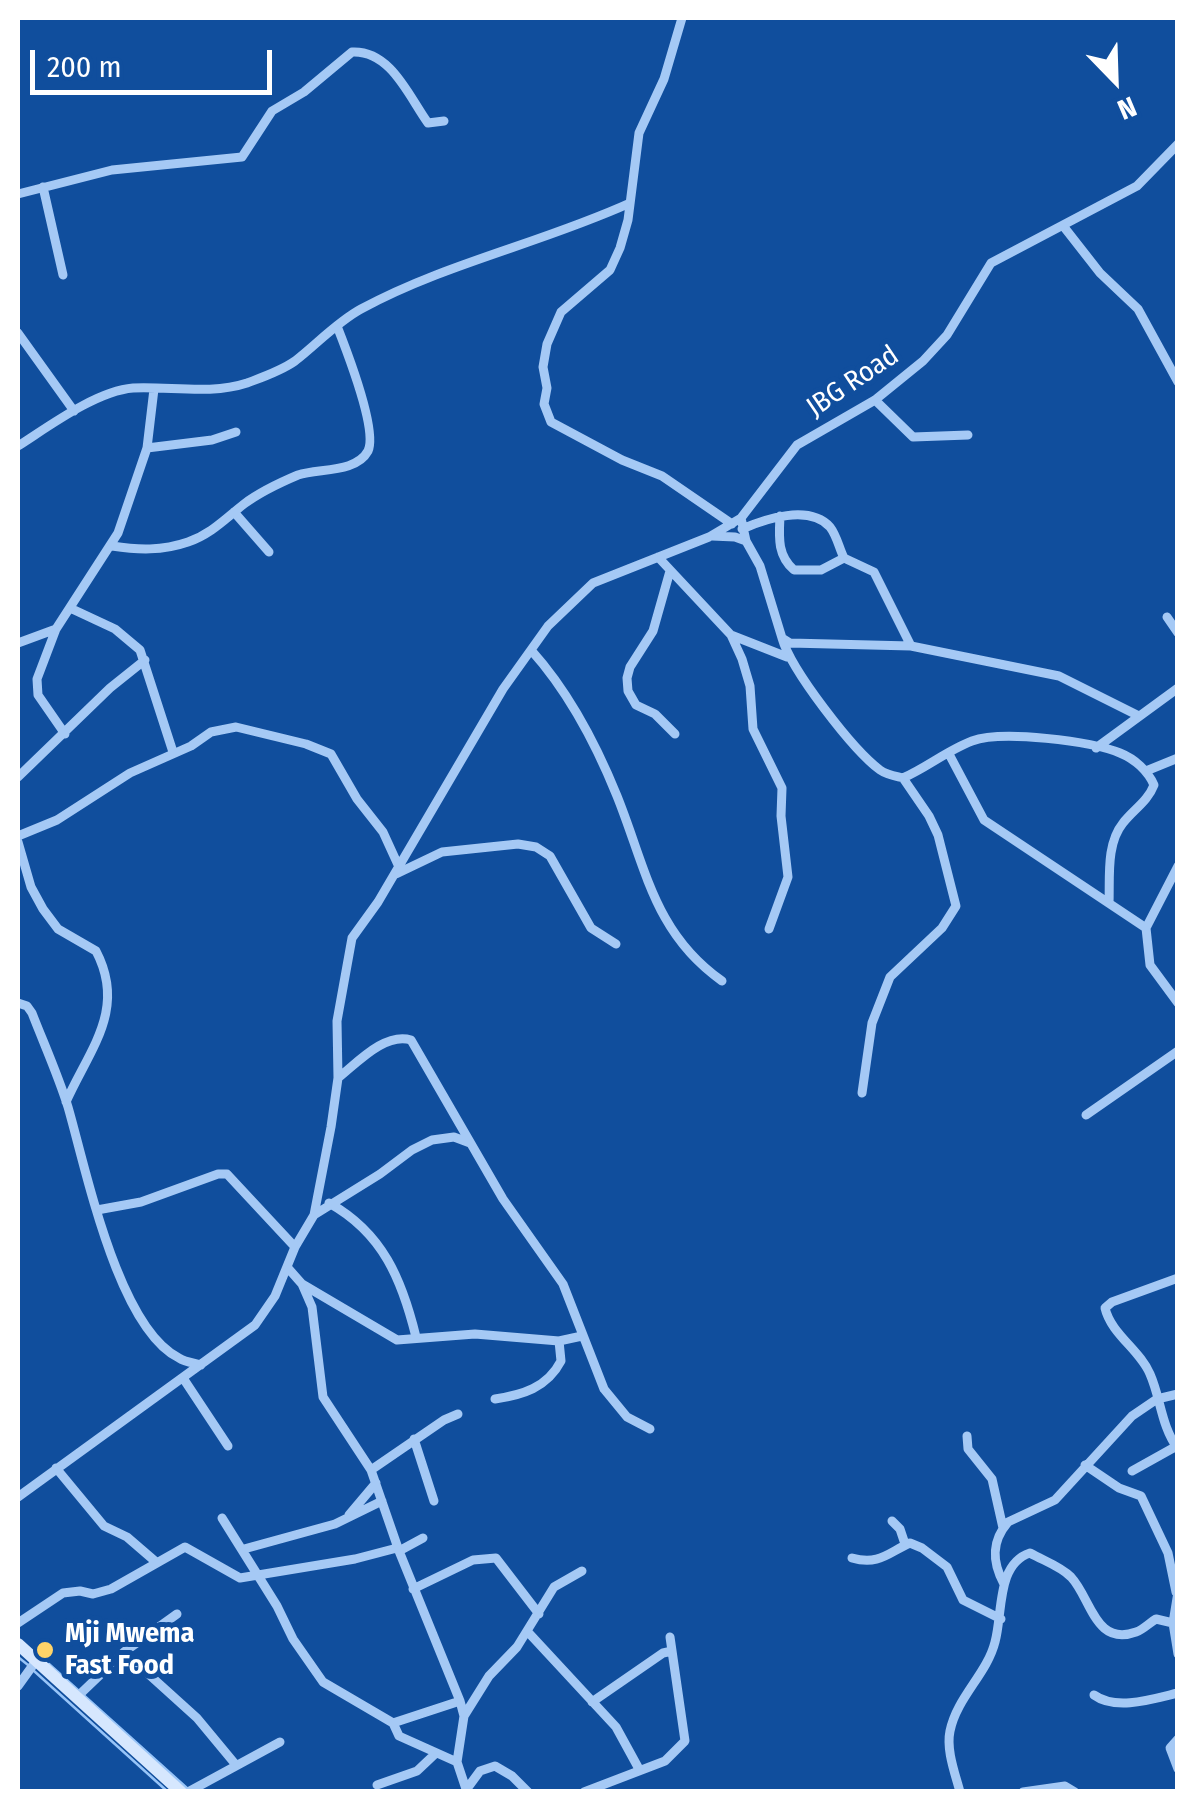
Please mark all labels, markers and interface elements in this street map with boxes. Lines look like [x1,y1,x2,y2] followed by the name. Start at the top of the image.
[35,30,278,92] scale bar
[1065,30,1165,130] north arrow
[47,49,122,85] text: 200 m
[1113,90,1141,127] text: N
[801,339,905,425] street label: JBG Road
[65,1617,194,1683] place label: Mji Mwema Fast Food
[34,1639,56,1661] marker: Mji Mwema Fast Food

